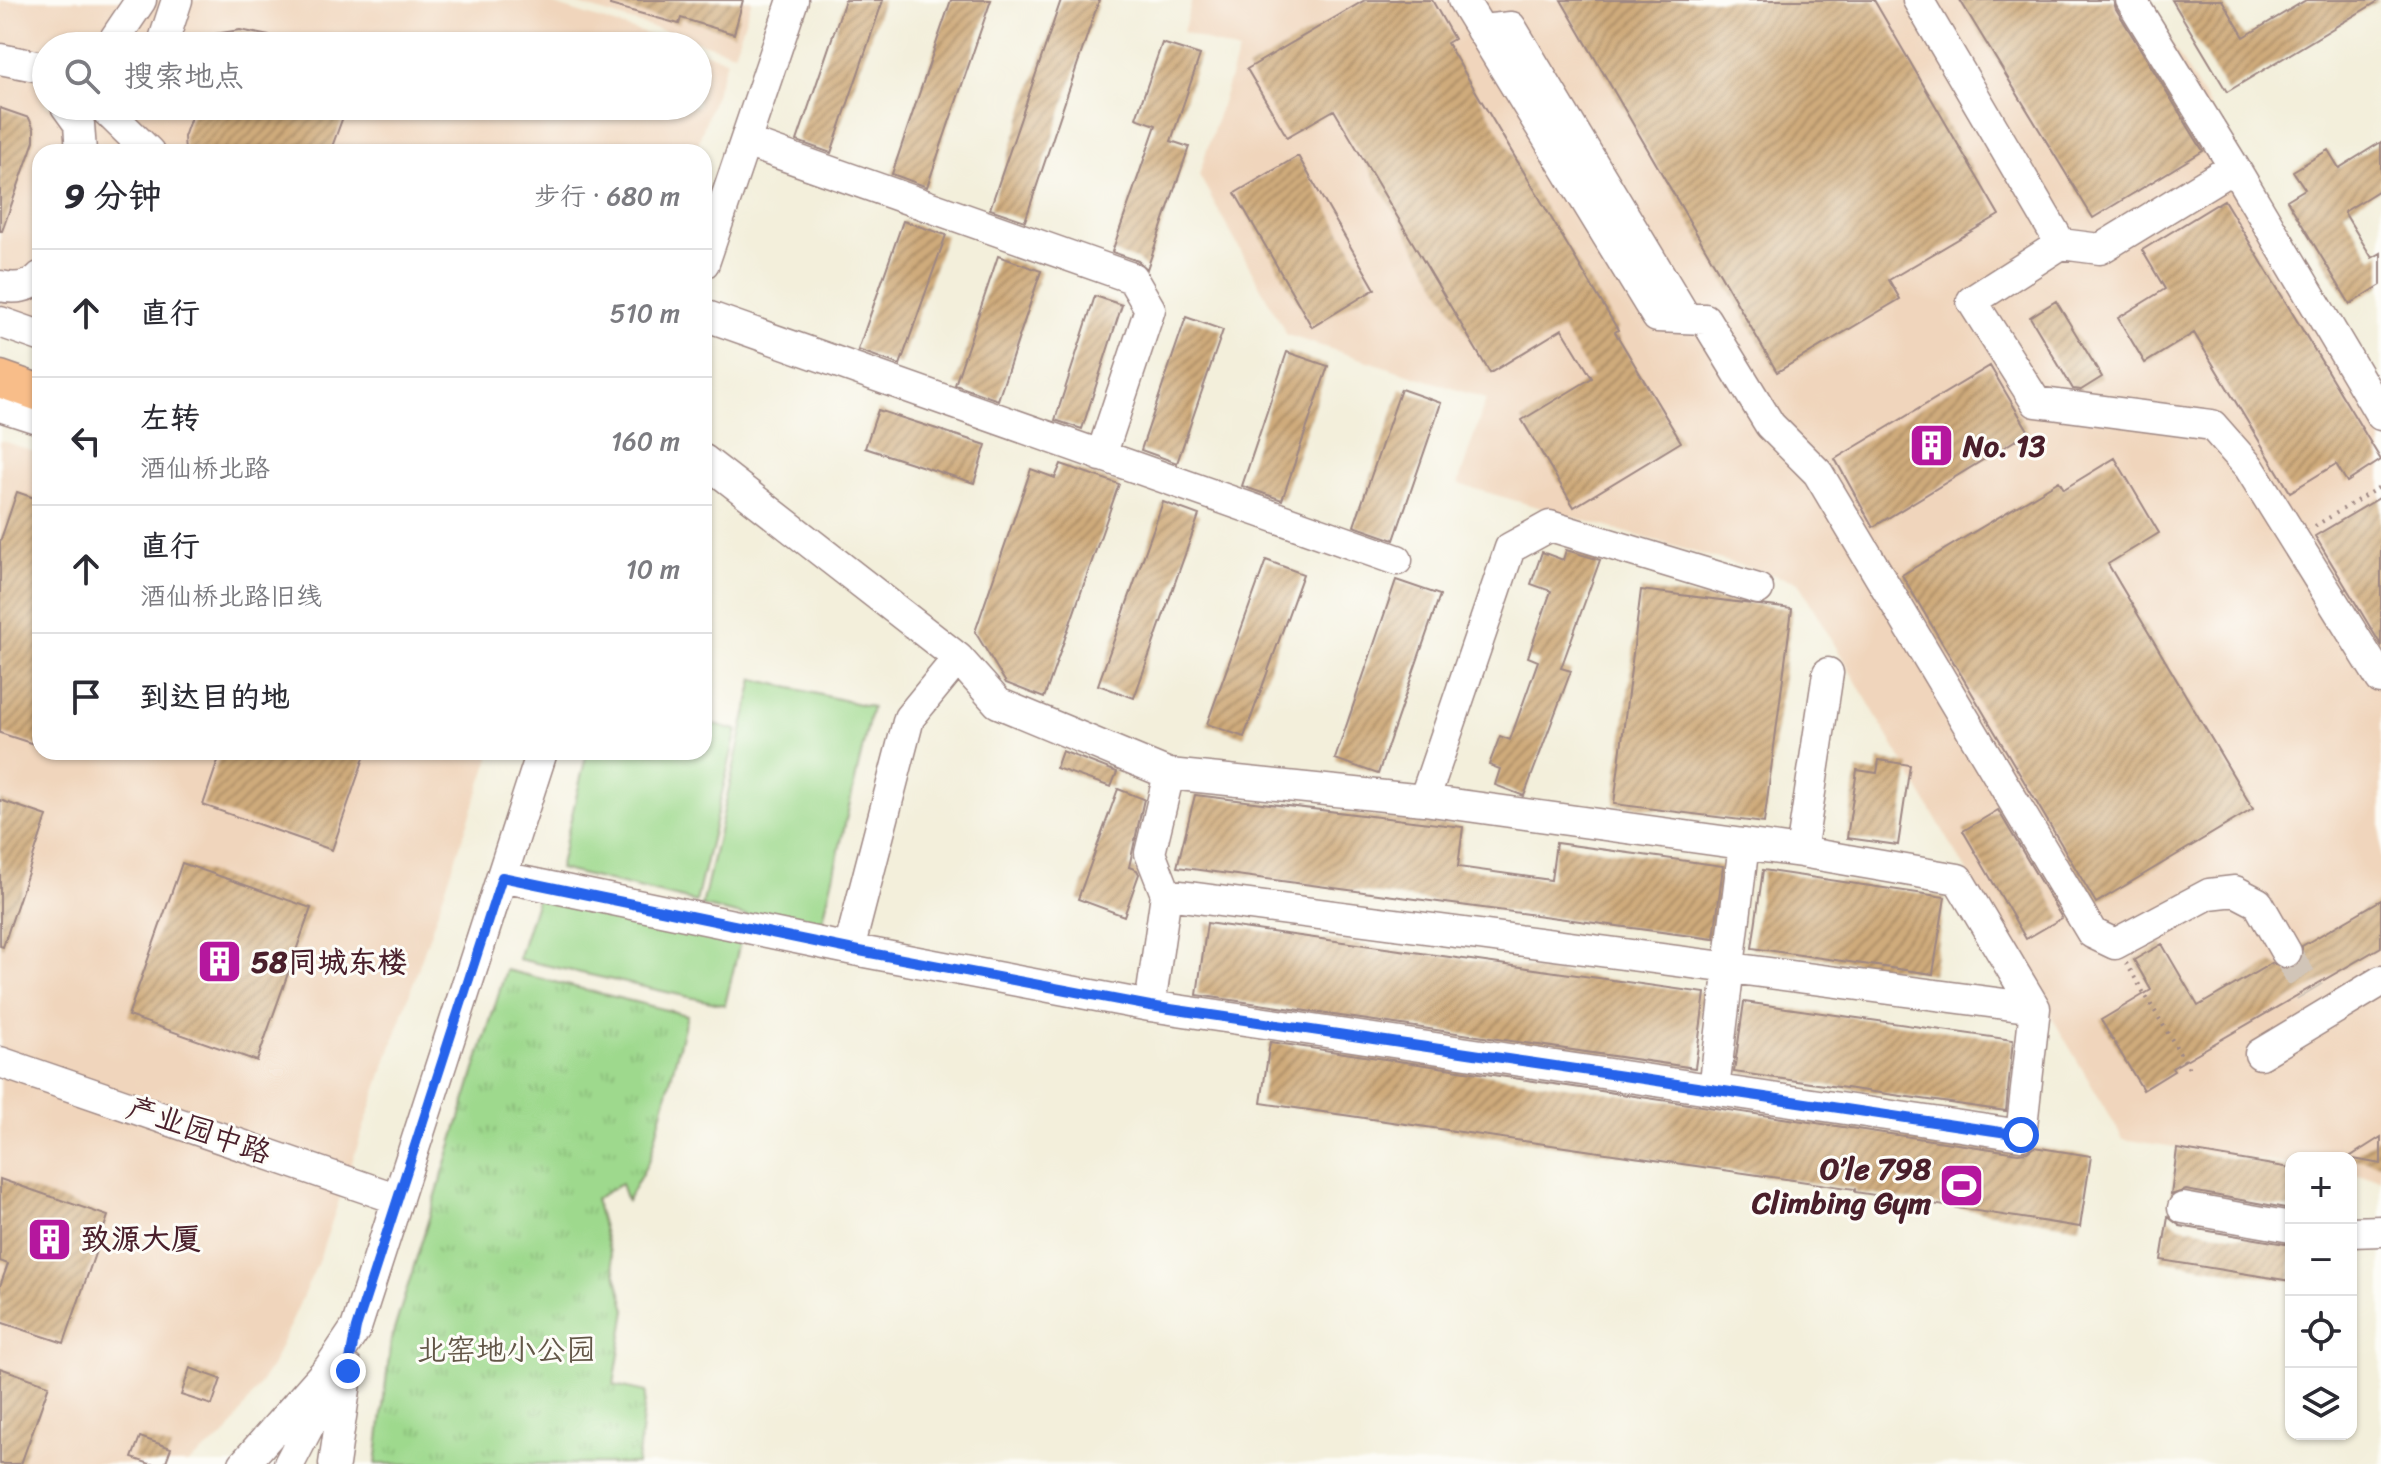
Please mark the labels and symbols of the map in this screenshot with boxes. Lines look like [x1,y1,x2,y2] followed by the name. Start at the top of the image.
[1962,419,2046,473] place label: No. 13
[1908,422,1956,470] building icon: No. 13
[251,935,407,989] place label: 58同城东楼
[196,938,244,986] building icon: 58同城东楼
[119,1080,279,1180] street label: 产业园中路
[2003,1117,2039,1153] route start
[1751,1142,1931,1230] place label: O’le 798 Climbing Gym
[1938,1162,1986,1210] sports icon: O’le 798 Climbing Gym
[81,1212,201,1266] place label: 致源大厦
[26,1215,74,1263] building icon: 致源大厦
[416,1323,596,1377] park label: 北窑地小公园
[330,1353,366,1389] route end

